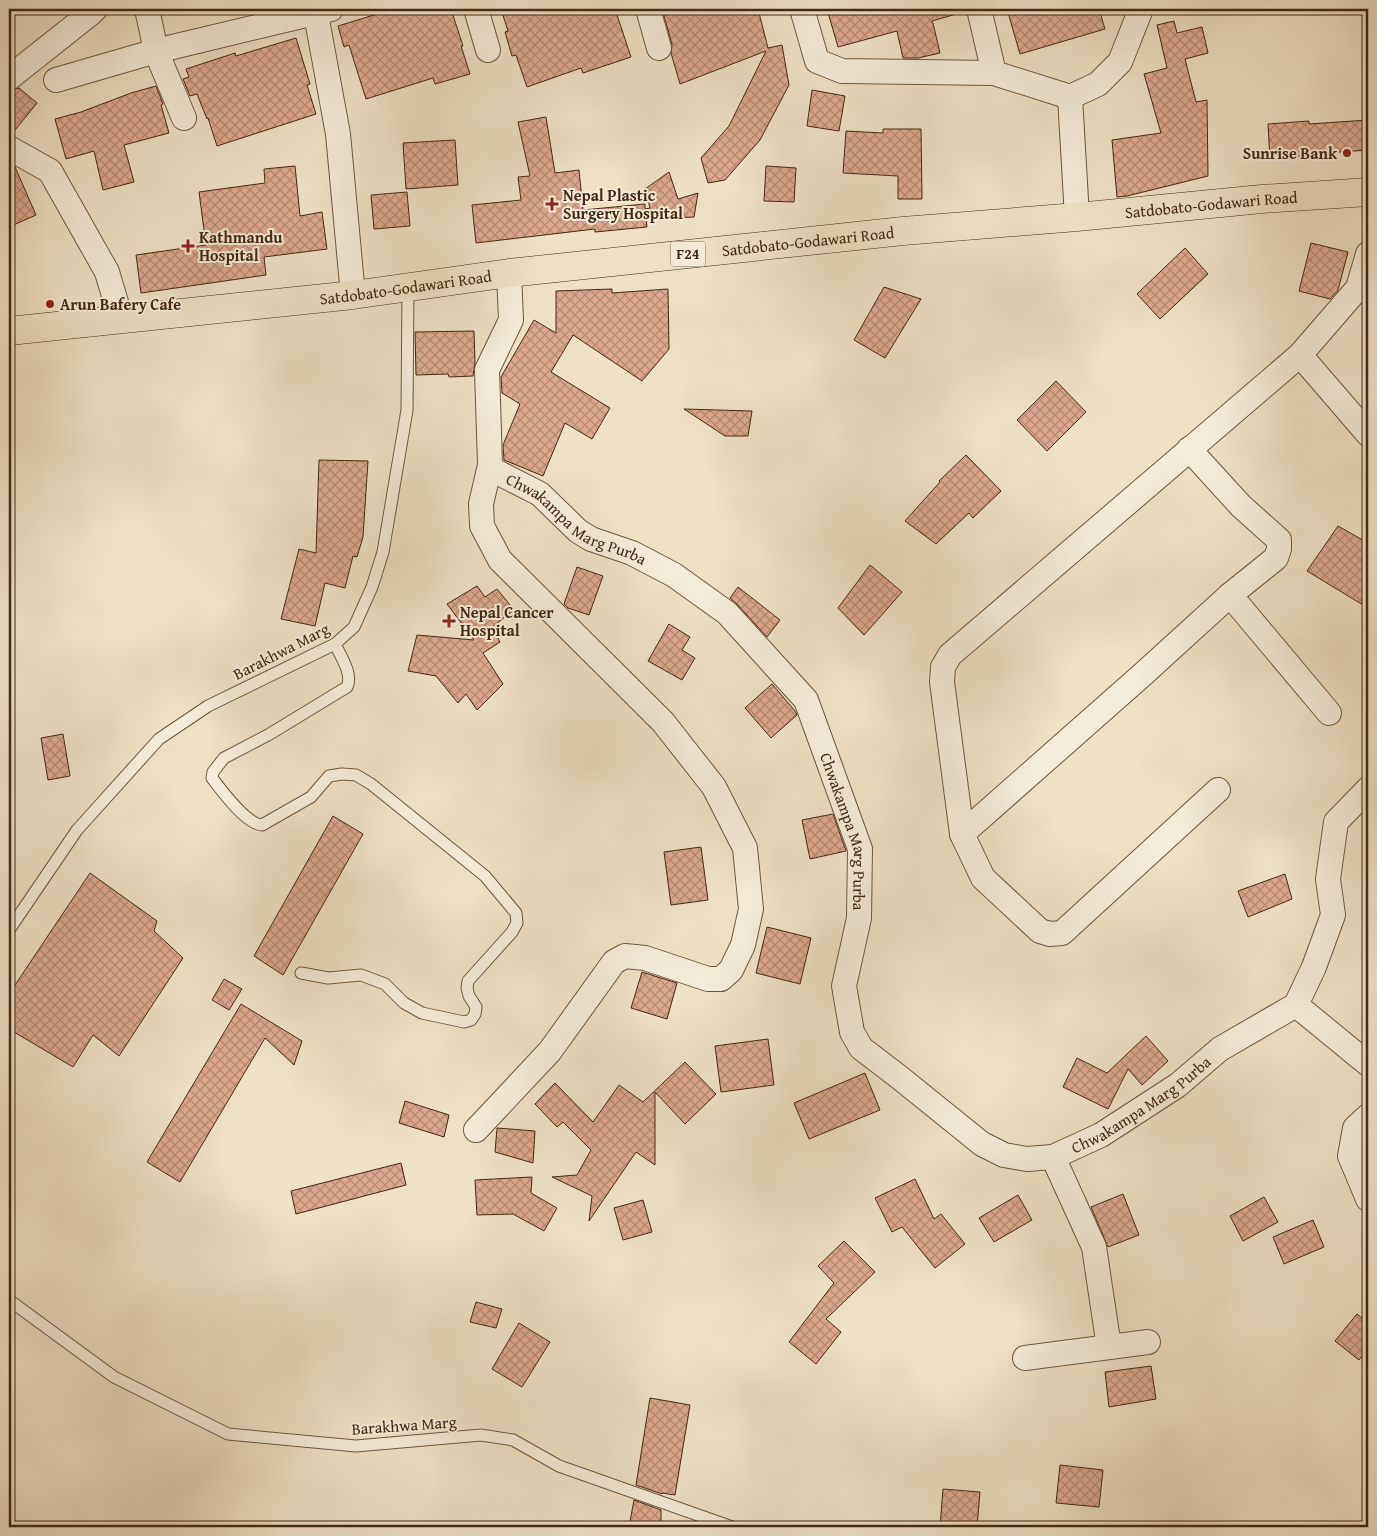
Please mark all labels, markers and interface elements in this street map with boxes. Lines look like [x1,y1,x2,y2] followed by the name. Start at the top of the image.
[1243,141,1338,165] place label: Sunrise Bank
[1341,147,1353,159] marker: Sunrise Bank
[563,183,683,225] place label: Nepal Plastic Surgery Hospital
[1124,185,1299,224] street label: Satdobato-Godawari Road
[545,197,559,211] marker: Nepal Plastic Surgery Hospital
[720,220,896,262] street label: Satdobato-Godawari Road
[199,225,283,267] place label: Kathmandu Hospital
[181,239,195,253] marker: Kathmandu Hospital
[670,242,706,266] road number: F24
[318,264,493,310] street label: Satdobato-Godawari Road
[60,292,181,316] place label: Arun Bafery Cafe
[44,298,56,310] marker: Arun Bafery Cafe
[502,467,651,571] street label: Chwakampa Marg Purba
[460,600,554,642] place label: Nepal Cancer Hospital
[442,614,456,628] marker: Nepal Cancer Hospital
[229,616,333,686] street label: Barakhwa Marg
[814,749,873,911] street label: Chwakampa Marg Purba
[1067,1050,1216,1159] street label: Chwakampa Marg Purba
[351,1409,457,1441] street label: Barakhwa Marg

